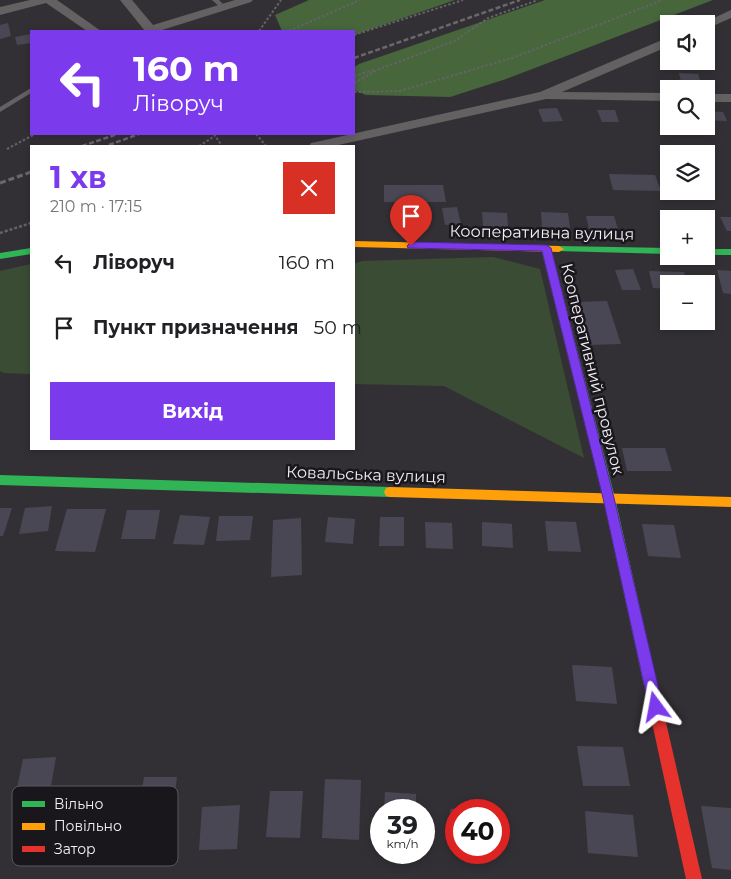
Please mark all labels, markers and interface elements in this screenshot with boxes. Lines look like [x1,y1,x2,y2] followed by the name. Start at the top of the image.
[660,15,715,330] map controls
[660,15,715,70] button: sound
[133,47,239,90] text: 160 m
[50,50,115,115] icon: left
[660,80,715,135] button: search
[133,90,224,117] text: Ліворуч
[660,145,715,200] button: layers
[50,159,107,196] text: 1 хв
[283,162,335,214] button: close
[390,195,432,246] pin
[50,197,142,216] text: 210 m · 17:15
[397,202,425,230] icon: arrive
[660,210,715,265] button: +
[449,221,634,244] street label: Кооперативна вулиця
[50,249,78,277] icon: left
[93,251,175,274] text: Ліворуч
[279,251,335,274] text: 160 m
[557,261,628,477] street label: Кооперативний провулок
[660,275,715,330] button: −
[50,314,78,342] icon: arrive
[93,316,299,339] text: Пункт призначення
[314,316,362,339] text: 50 m
[50,382,335,440] button: Вихід
[286,462,446,487] street label: Ковальська вулиця
[629,680,681,732] position arrow
[12,786,178,866] legend
[54,795,103,813] text: Вільно
[445,799,510,864] speed limit sign: 40
[387,810,418,840] text: 39
[54,817,122,835] text: Повільно
[386,836,419,851] text: km/h
[54,840,96,858] text: Затор

